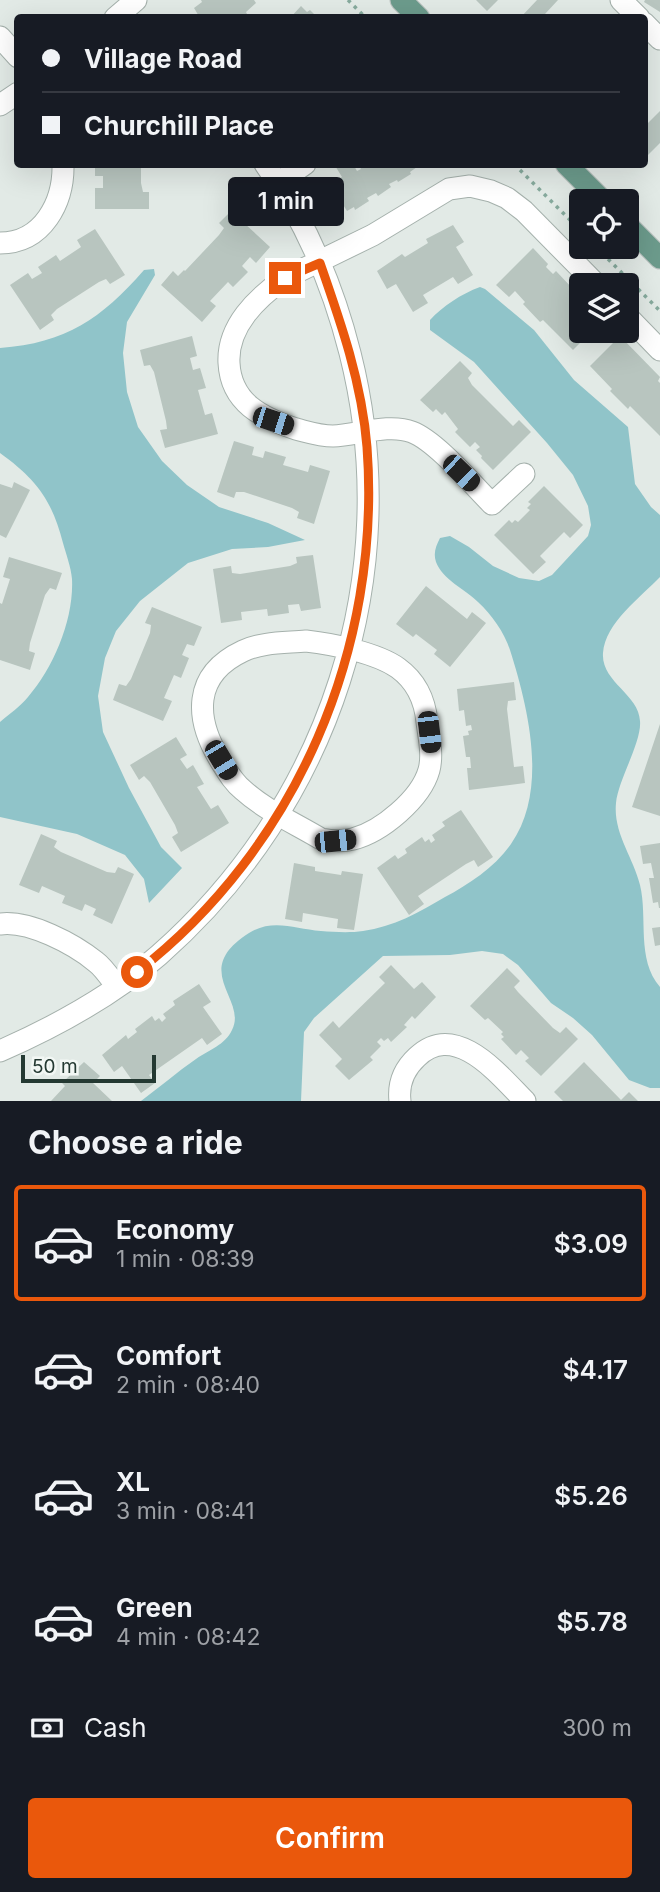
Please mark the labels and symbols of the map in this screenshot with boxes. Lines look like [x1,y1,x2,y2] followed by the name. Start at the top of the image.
[227,176,343,226] callout: 1 min
[269,262,301,294] route end
[250,405,297,437] car
[439,451,484,495] car
[417,710,442,754] car
[202,737,241,783] car
[314,828,357,854] car
[121,956,153,988] route start
[21,1052,156,1084] scale bar

